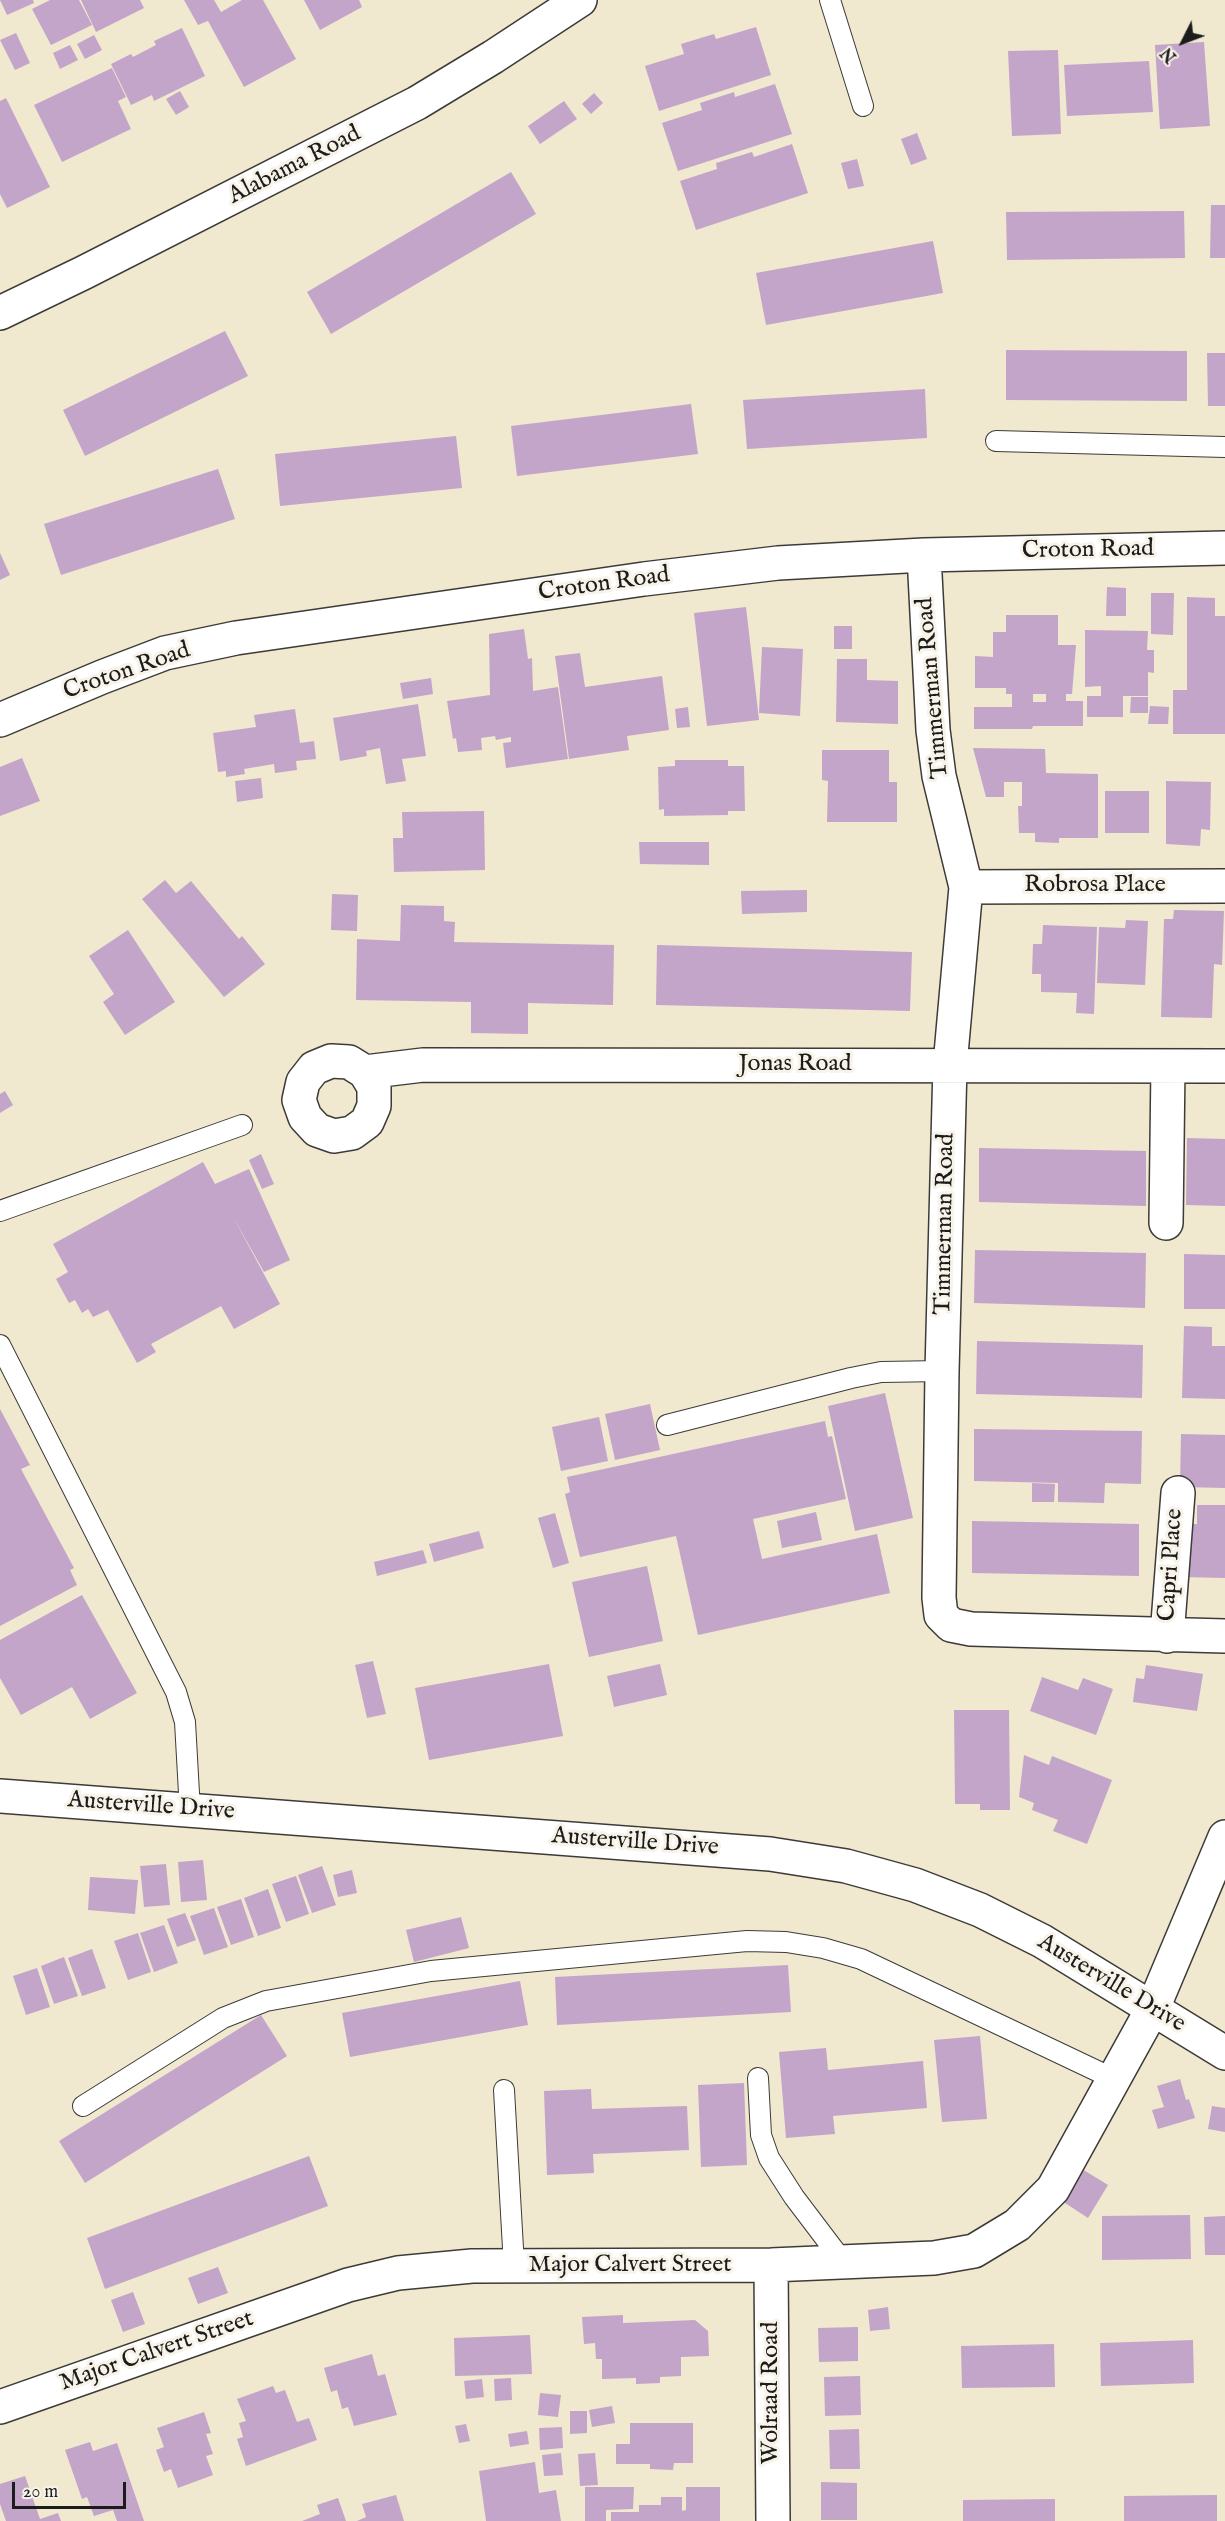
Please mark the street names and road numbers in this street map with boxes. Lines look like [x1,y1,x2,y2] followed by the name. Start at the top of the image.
[224,120,366,212] street label: Alabama Road
[1022,535,1154,567] street label: Croton Road
[537,562,671,608] street label: Croton Road
[912,596,956,780] street label: Timmerman Road
[60,637,194,707] street label: Croton Road
[1024,872,1166,900] street label: Robrosa Place
[738,1051,852,1079] street label: Jonas Road
[930,1133,962,1315] street label: Timmerman Road
[1154,1508,1190,1622] street label: Capri Place
[66,1787,236,1827] street label: Austerville Drive
[550,1823,720,1863] street label: Austerville Drive
[1032,1929,1190,2039] street label: Austerville Drive
[529,2252,731,2280] street label: Major Calvert Street
[56,2305,258,2399] street label: Major Calvert Street
[758,2322,786,2464] street label: Wolraad Road

